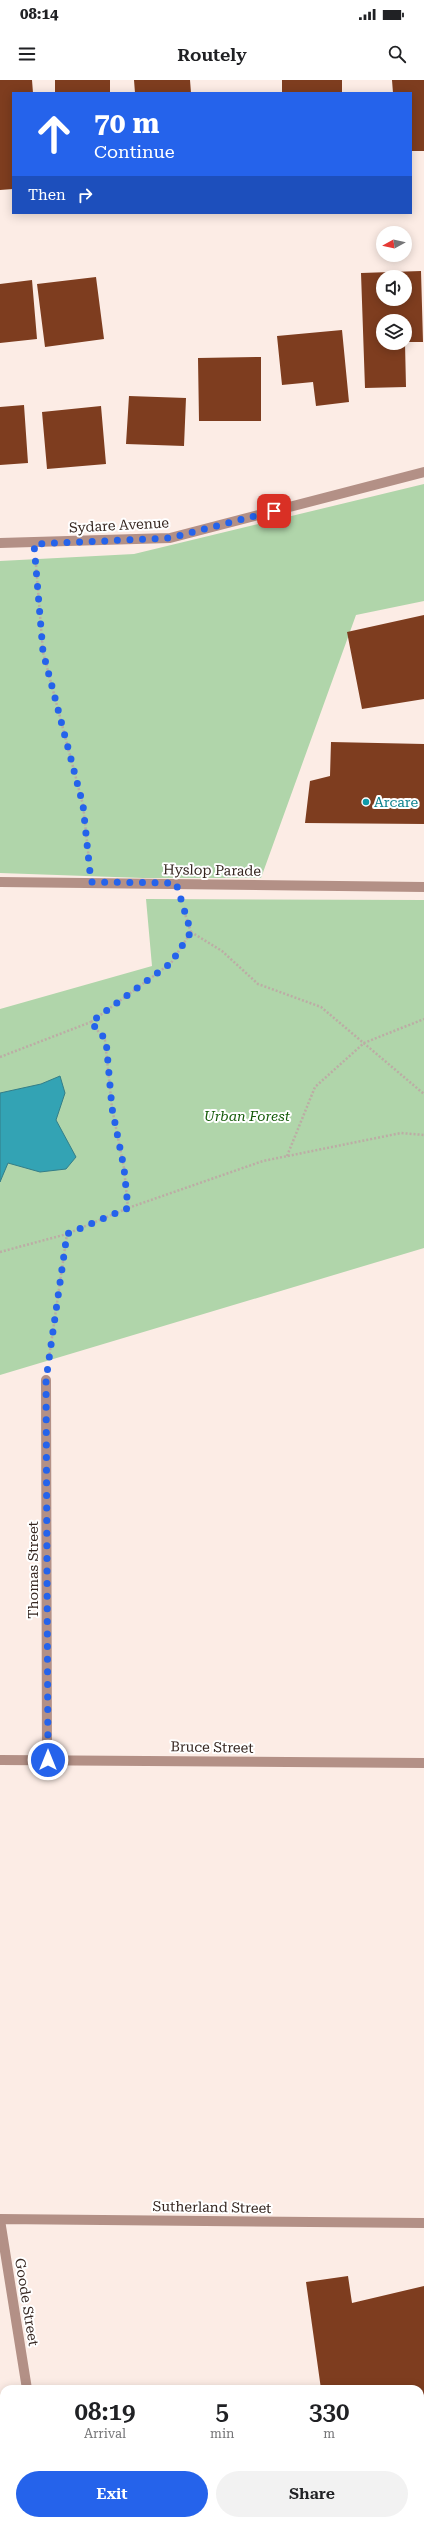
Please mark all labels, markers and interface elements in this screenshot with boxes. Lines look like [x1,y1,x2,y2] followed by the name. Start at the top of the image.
[20,5,58,23] text: 08:14
[16,43,38,65] icon: menu
[386,43,408,65] icon: search
[177,44,247,65] text: Routely
[94,107,159,140] text: 70 m
[28,108,80,160] icon: ahead
[94,141,175,162] text: Continue
[74,184,96,206] icon: right
[28,186,66,204] text: Then
[376,226,412,262] north arrow
[376,226,412,350] map controls
[376,270,412,306] button: sound
[376,314,412,350] button: layers
[257,494,291,528] pin
[263,500,285,522] icon: arrive
[69,514,170,536] street label: Sydare Avenue
[374,794,418,810] place label: Arcare
[361,797,371,807] marker: Arcare
[163,861,261,879] street label: Hyslop Parade
[204,1108,291,1124] park label: Urban Forest
[25,1521,41,1619] street label: Thomas Street
[170,1738,254,1756] street label: Bruce Street
[27,1739,69,1781] position arrow
[152,2198,272,2216] street label: Sutherland Street
[12,2257,42,2347] street label: Goode Street
[75,2398,135,2426] text: 08:19
[216,2398,229,2426] text: 5
[309,2398,349,2426] text: 330
[84,2426,126,2441] text: Arrival
[210,2426,234,2441] text: min
[323,2426,335,2441] text: m
[16,2471,208,2517] button: Exit
[216,2471,408,2517] button: Share

